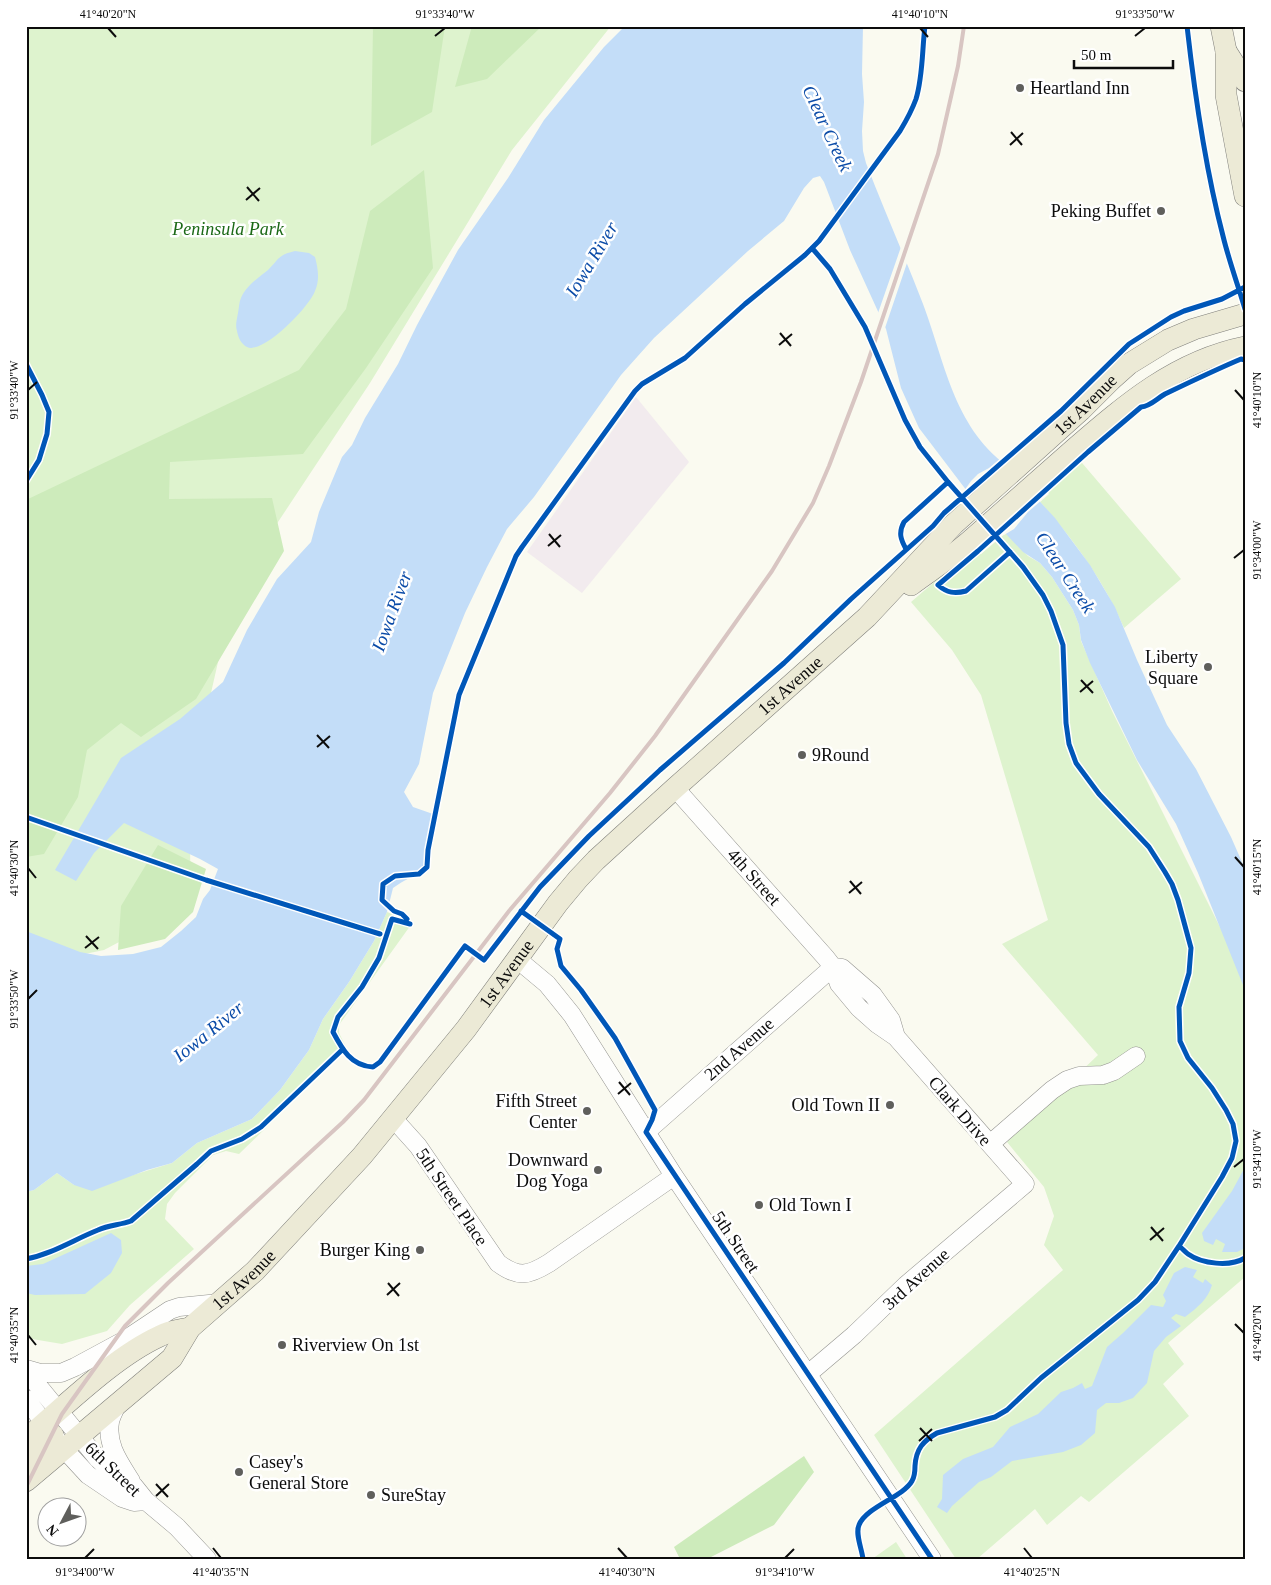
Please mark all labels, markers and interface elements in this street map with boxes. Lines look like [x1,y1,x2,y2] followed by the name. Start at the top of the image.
[80,7,137,21] text: 41°40'20"N
[415,7,475,21] text: 91°33'40"W
[892,7,949,21] text: 41°40'10"N
[1115,7,1175,21] text: 91°33'50"W
[1074,38,1172,70] scale bar
[1081,47,1112,63] text: 50 m
[1030,78,1129,98] place label: Heartland Inn
[798,82,857,175] water label: Clear Creek
[1014,82,1026,94] marker: Heartland Inn
[1051,201,1151,221] place label: Peking Buffet
[1155,205,1167,217] marker: Peking Buffet
[560,217,622,301] water label: Iowa River
[171,219,285,239] park label: Peninsula Park
[7,360,21,420] text: 91°33'40"W
[1050,370,1121,439] street label: 1st Avenue
[1250,371,1264,428] text: 41°40'10"N
[1250,520,1264,580] text: 91°34'00"W
[1032,528,1100,617] water label: Clear Creek
[367,568,416,655] water label: Iowa River
[1145,647,1198,688] place label: Liberty Square
[754,652,826,719] street label: 1st Avenue
[1202,661,1214,673] marker: Liberty Square
[812,745,869,765] place label: 9Round
[796,749,808,761] marker: 9Round
[1250,838,1264,895] text: 41°40'15"N
[7,839,21,896] text: 41°40'30"N
[723,844,785,910] street label: 4th Street
[475,936,538,1012] street label: 1st Avenue
[7,969,21,1029] text: 91°33'50"W
[168,996,248,1067] water label: Iowa River
[700,1014,778,1084] street label: 2nd Avenue
[924,1072,996,1150] street label: Clark Drive
[496,1091,577,1132] place label: Fifth Street Center
[792,1095,880,1115] place label: Old Town II
[884,1099,896,1111] marker: Old Town II
[581,1105,593,1117] marker: Fifth Street Center
[1250,1129,1264,1189] text: 91°34'10"W
[412,1145,492,1249] street label: 5th Street Place
[508,1150,588,1191] place label: Downward Dog Yoga
[592,1164,604,1176] marker: Downward Dog Yoga
[769,1195,851,1215] place label: Old Town I
[753,1199,765,1211] marker: Old Town I
[708,1208,764,1276] street label: 5th Street
[320,1240,410,1260] place label: Burger King
[414,1244,426,1256] marker: Burger King
[879,1244,953,1314] street label: 3rd Avenue
[208,1246,280,1314] street label: 1st Avenue
[1250,1304,1264,1361] text: 41°40'20"N
[7,1306,21,1363] text: 41°40'35"N
[292,1335,419,1355] place label: Riverview On 1st
[276,1339,288,1351] marker: Riverview On 1st
[81,1438,145,1500] street label: 6th Street
[249,1452,348,1493] place label: Casey's General Store
[233,1466,245,1478] marker: Casey's General Store
[381,1485,446,1505] place label: SureStay
[365,1489,377,1501] marker: SureStay
[38,1498,88,1548] north arrow
[44,1521,62,1539] text: N
[55,1565,115,1579] text: 91°34'00"W
[193,1565,250,1579] text: 41°40'35"N
[599,1565,656,1579] text: 41°40'30"N
[755,1565,815,1579] text: 91°34'10"W
[1004,1565,1061,1579] text: 41°40'25"N

